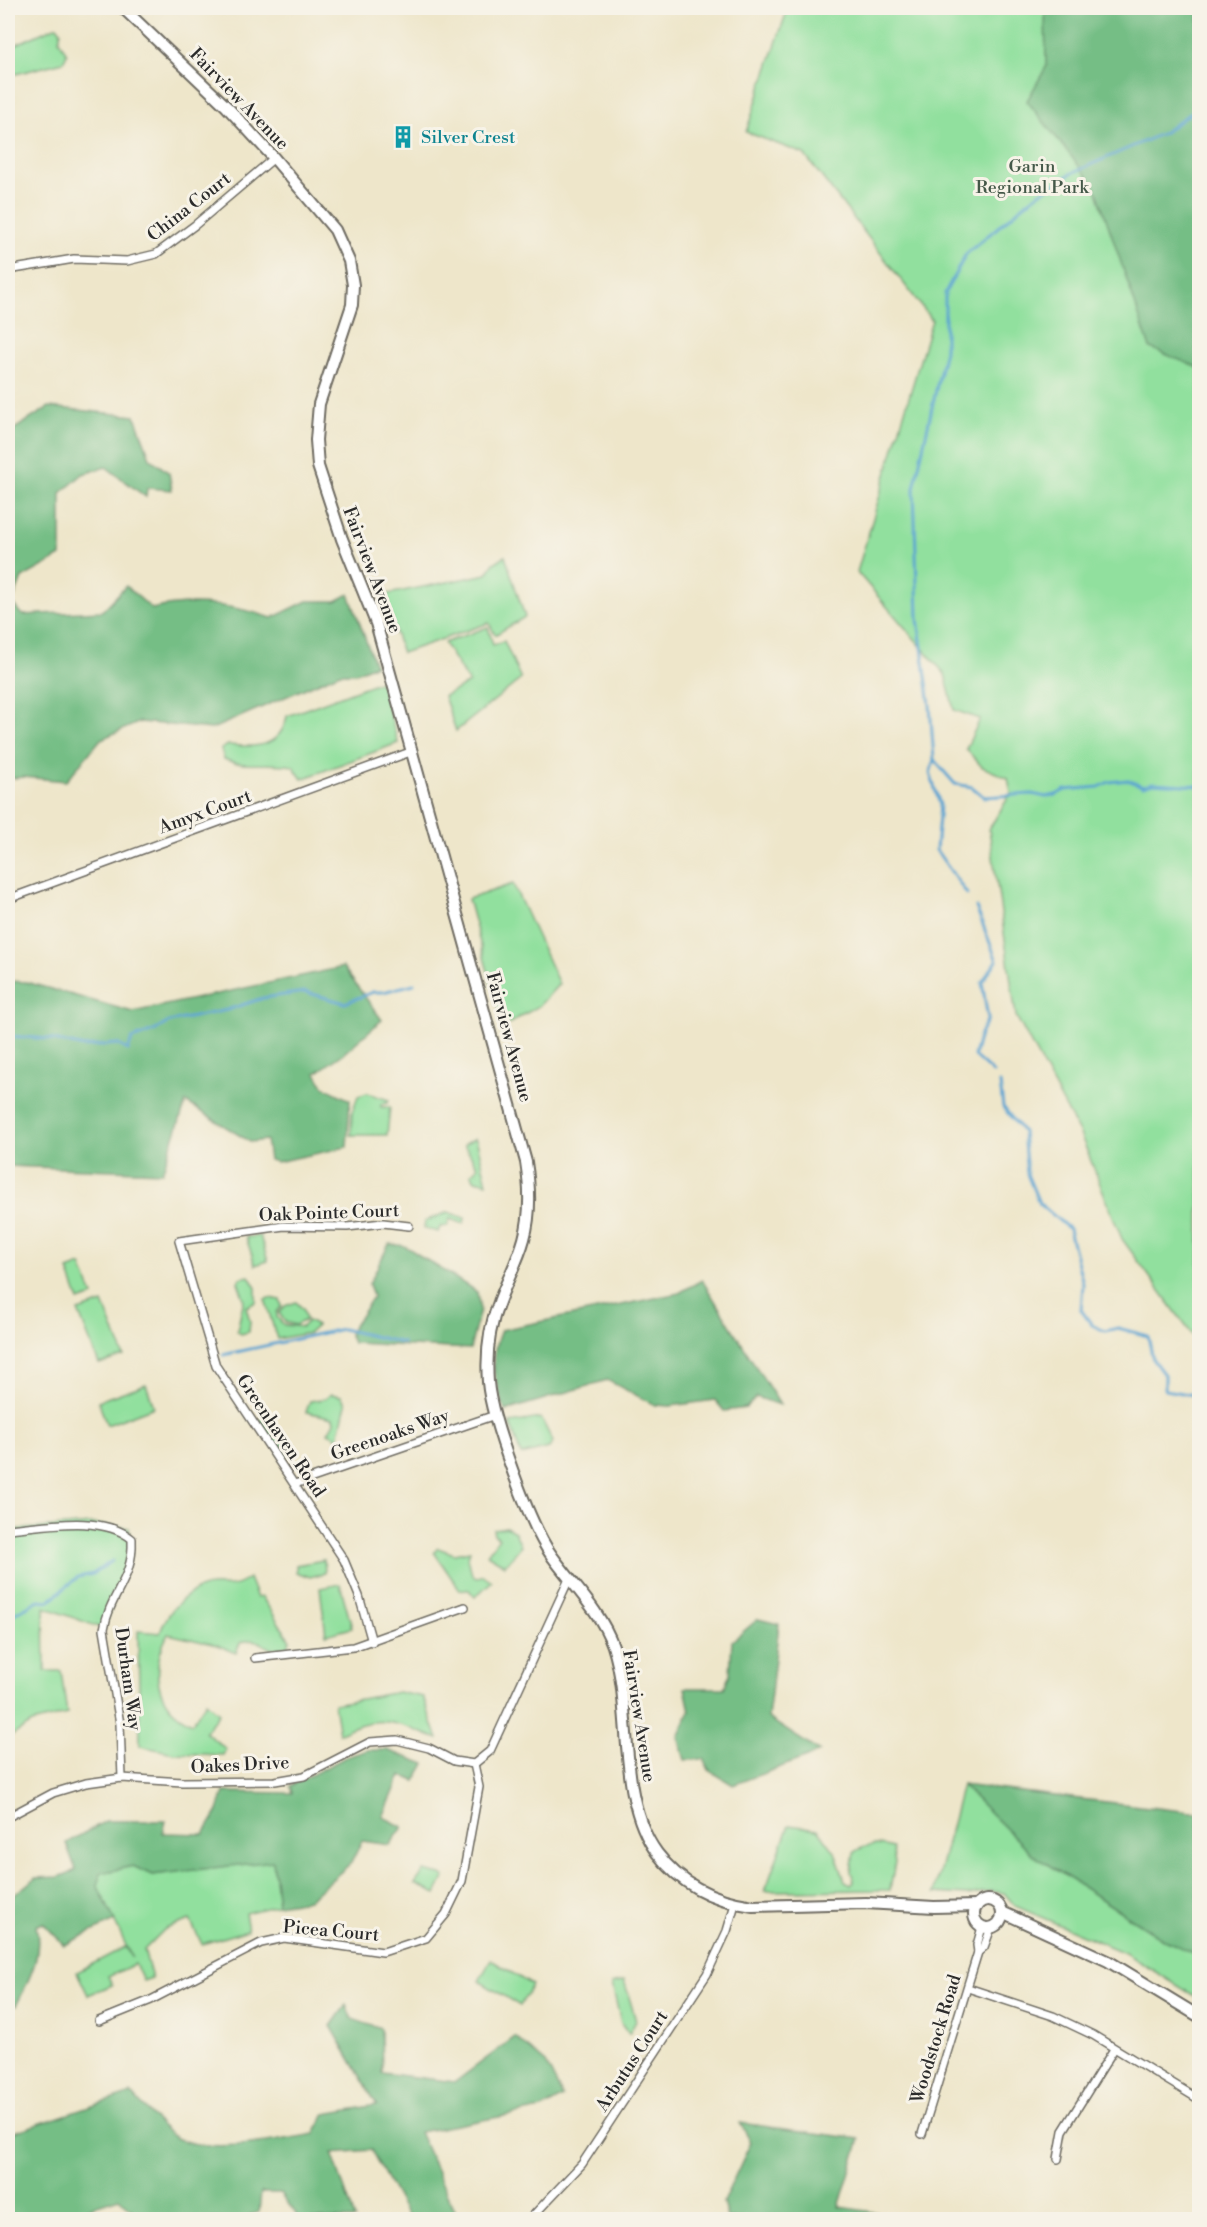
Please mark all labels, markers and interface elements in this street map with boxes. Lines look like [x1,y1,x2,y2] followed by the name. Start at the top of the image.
[184,43,294,155] street label: Fairview Avenue
[390,124,416,150] building icon: Silver Crest
[421,126,516,149] place label: Silver Crest
[975,155,1090,199] park label: Garin Regional Park
[143,167,236,247] street label: China Court
[337,504,407,636] street label: Fairview Avenue
[155,784,255,840] street label: Amyx Court
[481,969,537,1105] street label: Fairview Avenue
[258,1199,400,1227] street label: Oak Pointe Court
[231,1370,331,1503] street label: Greenhaven Road
[328,1404,452,1466] street label: Greenoaks Way
[109,1626,147,1732] street label: Durham Way
[617,1648,661,1784] street label: Fairview Avenue
[190,1751,290,1779] street label: Oakes Drive
[282,1915,381,1947] street label: Picea Court
[905,1971,967,2107] street label: Woodstock Road
[590,2006,674,2117] street label: Arbutus Court

